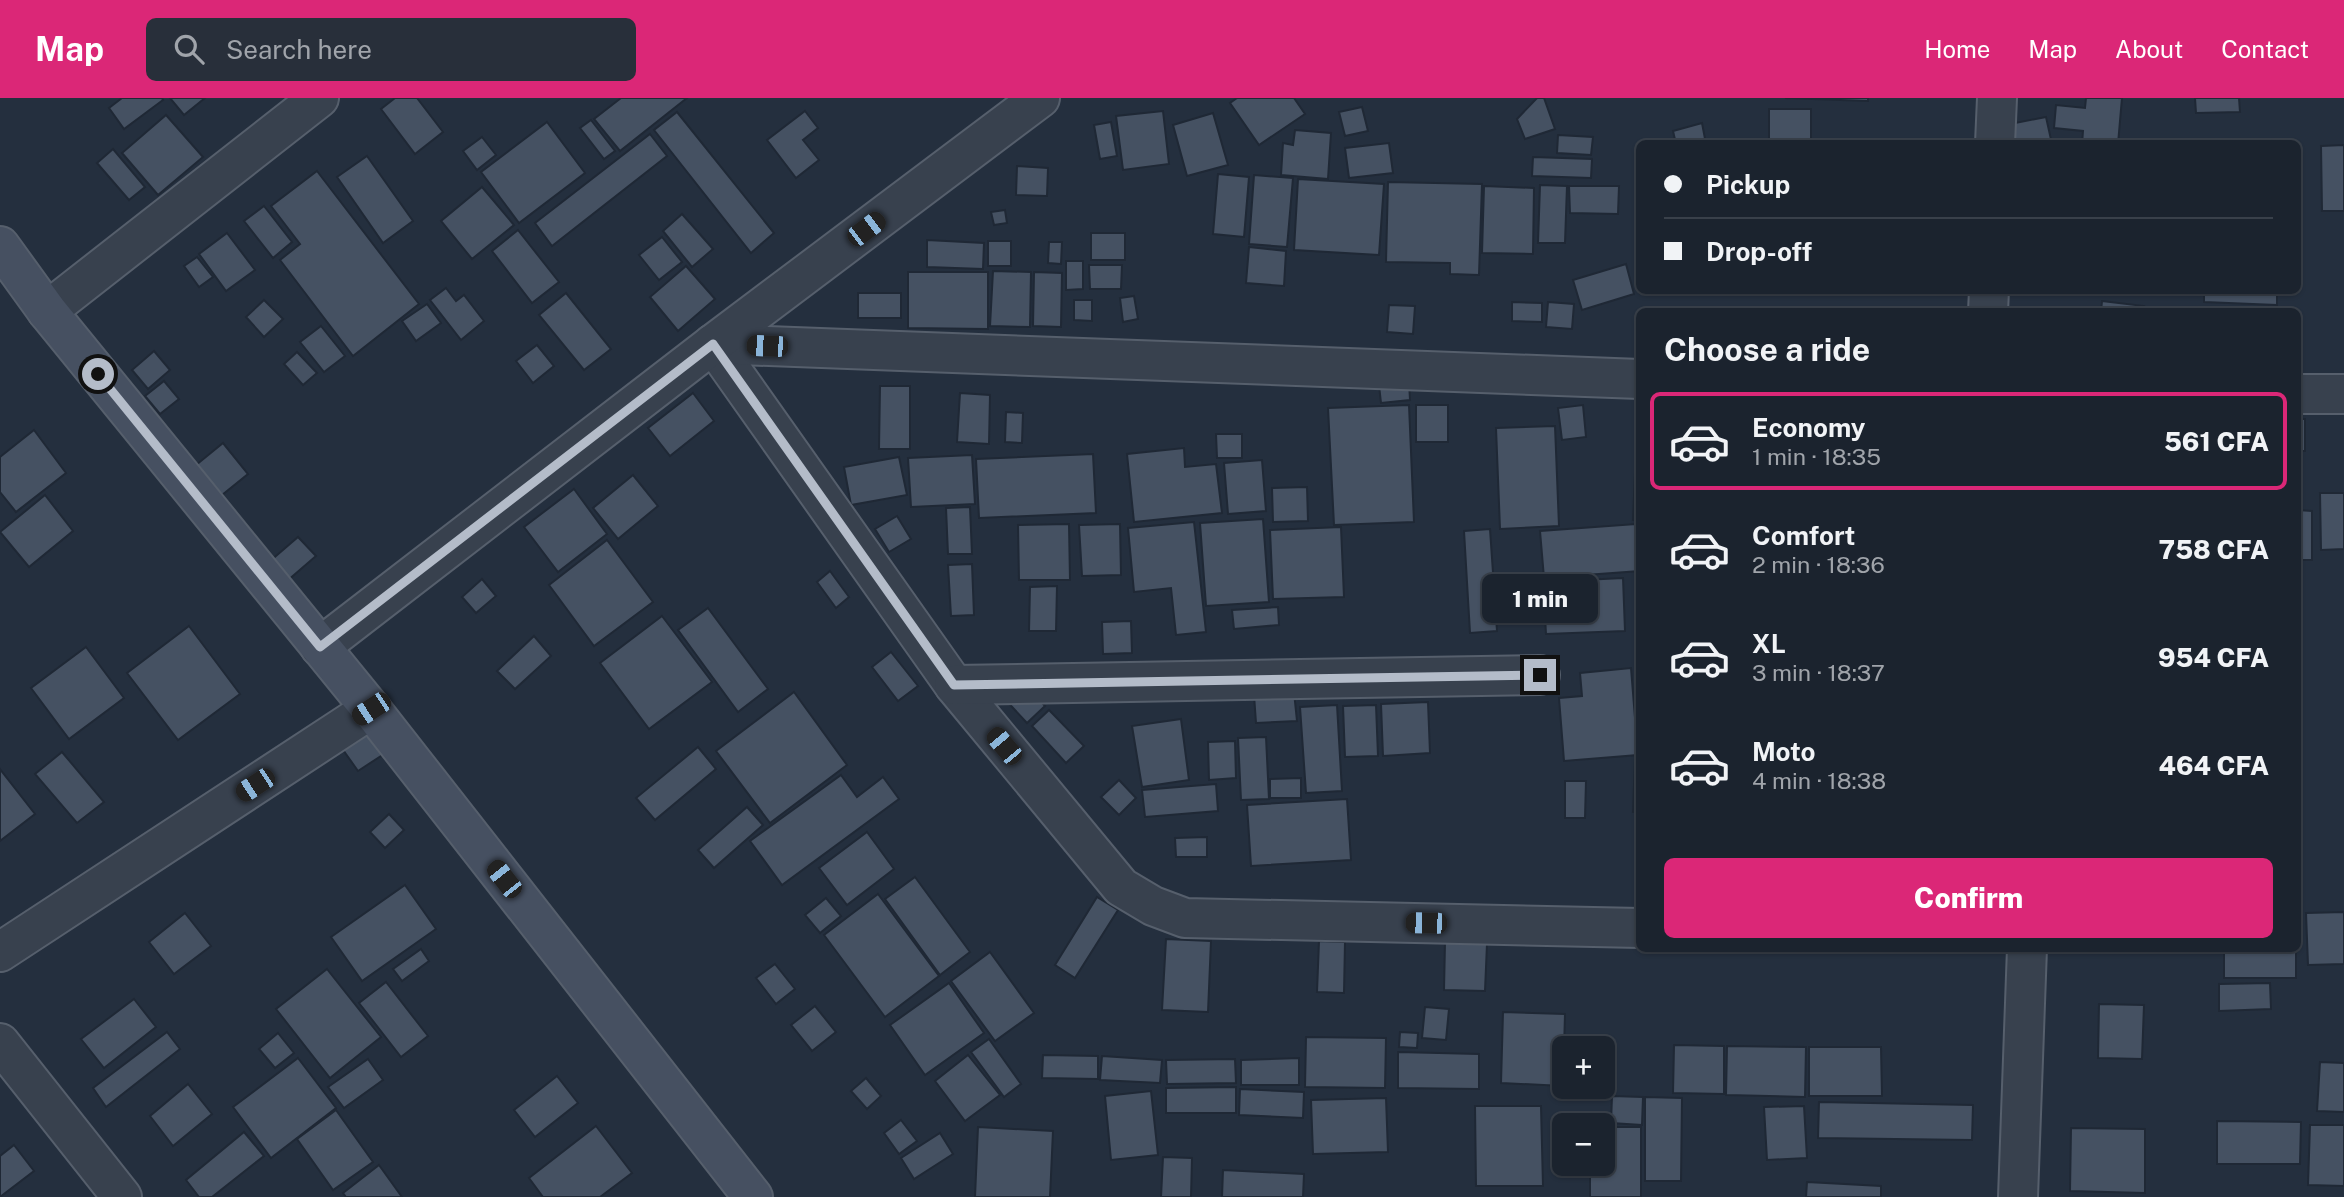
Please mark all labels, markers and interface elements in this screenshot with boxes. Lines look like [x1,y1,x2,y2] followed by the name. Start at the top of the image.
[146,18,636,81] search box
[35,30,104,68] text: Map
[170,30,208,68] icon: search
[226,34,372,65] text: Search here
[1924,35,1990,63] text: Home
[2028,35,2077,63] text: Map
[2115,35,2183,63] text: About
[2221,35,2309,63] text: Contact
[1706,169,1790,200] text: Pickup
[843,208,890,250] car
[1706,236,1812,267] text: Drop-off
[1664,331,1870,368] text: Choose a ride
[746,335,789,357] car
[82,358,114,390] route start
[1668,410,1731,473] icon: car
[1752,412,1865,443] text: Economy
[2164,426,2269,457] text: 561 CFA
[1752,443,1881,470] text: 1 min · 18:35
[1668,518,1731,581] icon: car
[1752,520,1855,551] text: Comfort
[2159,534,2269,565] text: 758 CFA
[1752,551,1885,578] text: 2 min · 18:36
[1482,574,1598,622] callout: 1 min
[1512,585,1568,612] text: 1 min
[1668,626,1731,689] icon: car
[1752,628,1786,659] text: XL
[2158,642,2269,673] text: 954 CFA
[1524,659,1556,691] route end
[1752,659,1885,686] text: 3 min · 18:37
[348,689,395,729] car
[983,723,1026,769] car
[1668,734,1731,797] icon: car
[1752,736,1815,767] text: Moto
[2159,750,2269,781] text: 464 CFA
[232,765,279,805] car
[1752,767,1886,794] text: 4 min · 18:38
[483,856,526,902] car
[1664,858,2273,938] button: Confirm
[1405,912,1448,934] car
[1552,1036,1615,1176] map controls
[1552,1036,1615,1099] button: +
[1552,1113,1615,1176] button: −

